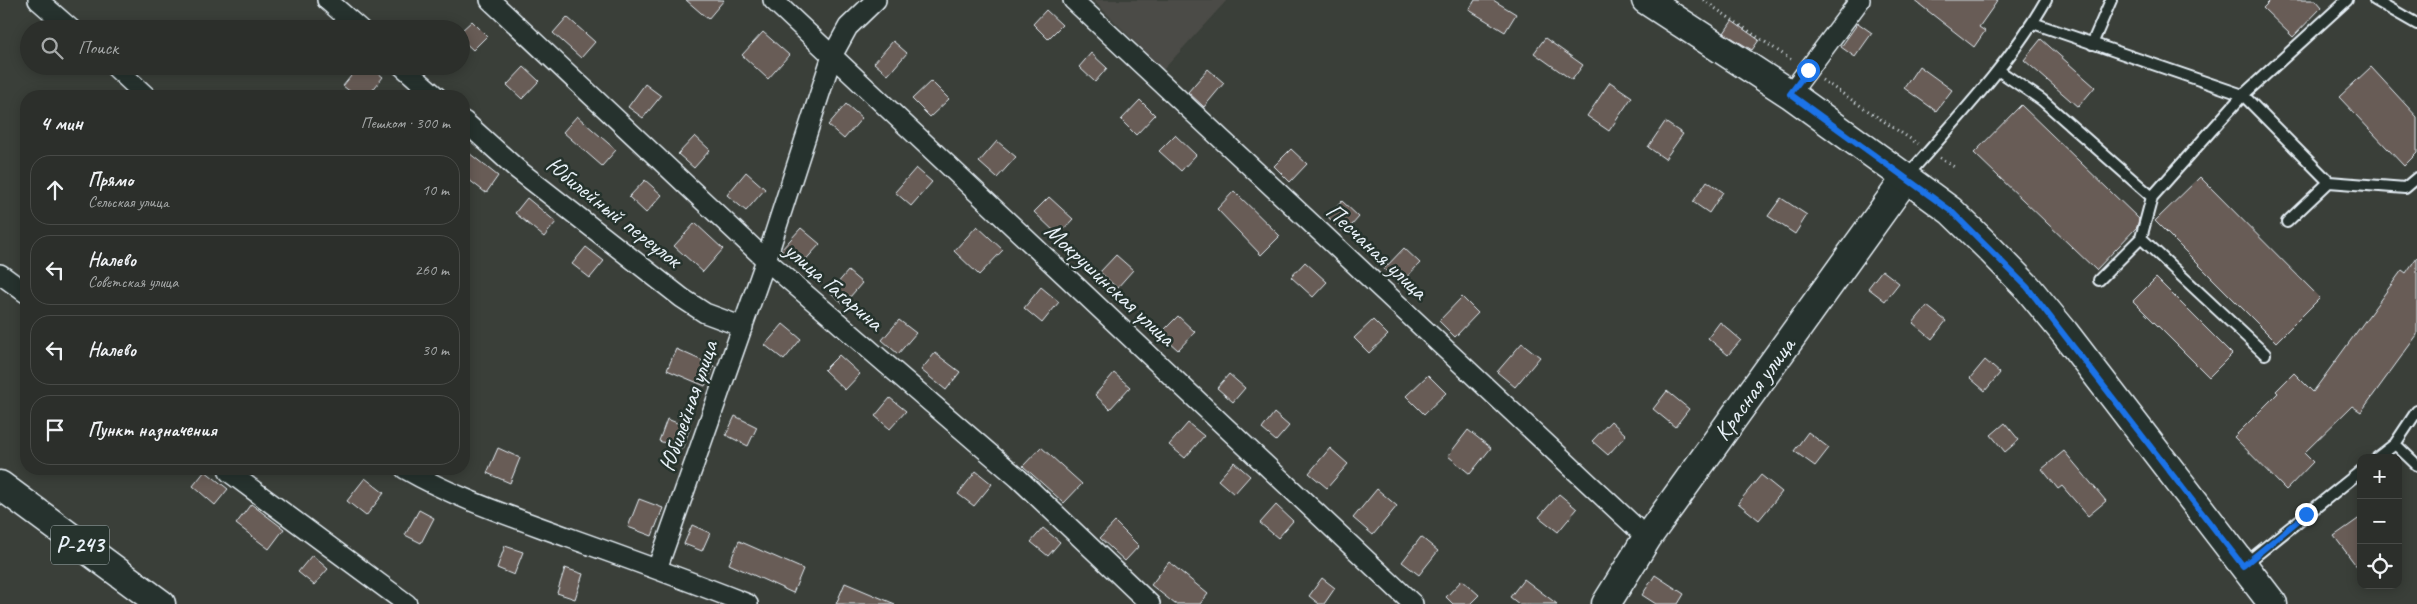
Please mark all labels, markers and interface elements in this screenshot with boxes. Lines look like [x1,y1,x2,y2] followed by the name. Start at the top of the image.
[20,20,470,75] search box
[38,34,66,62] icon: search
[78,36,118,60] text: Поиск
[1797,59,1820,82] route start
[40,110,83,136] text: 4 мин
[361,113,450,133] text: Пешком · 300 m
[540,150,690,276] street label: Юбилейный переулок
[88,168,133,192] text: Прямо
[41,176,69,204] icon: ahead
[422,180,449,200] text: 10 m
[88,192,169,212] text: Сельская улица
[1320,196,1435,307] street label: Песчаная улица
[1038,216,1183,353] street label: Мокрушинская улица
[777,234,891,338] street label: улица Гагарина
[88,248,136,272] text: Налево
[41,256,69,284] icon: left
[415,260,449,280] text: 260 m
[88,272,178,292] text: Советская улица
[1707,330,1803,446] street label: Красная улица
[652,335,725,475] street label: Юбилейная улица
[41,336,69,364] icon: left
[88,338,136,362] text: Налево
[422,340,449,360] text: 30 m
[41,416,69,444] icon: arrive
[88,418,217,442] text: Пункт назначения
[2357,454,2402,589] map controls
[2357,454,2402,499] button: +
[2357,499,2402,544] button: −
[2295,503,2318,526] route end
[51,526,109,564] road number: Р-243
[2357,544,2402,589] button: locate

